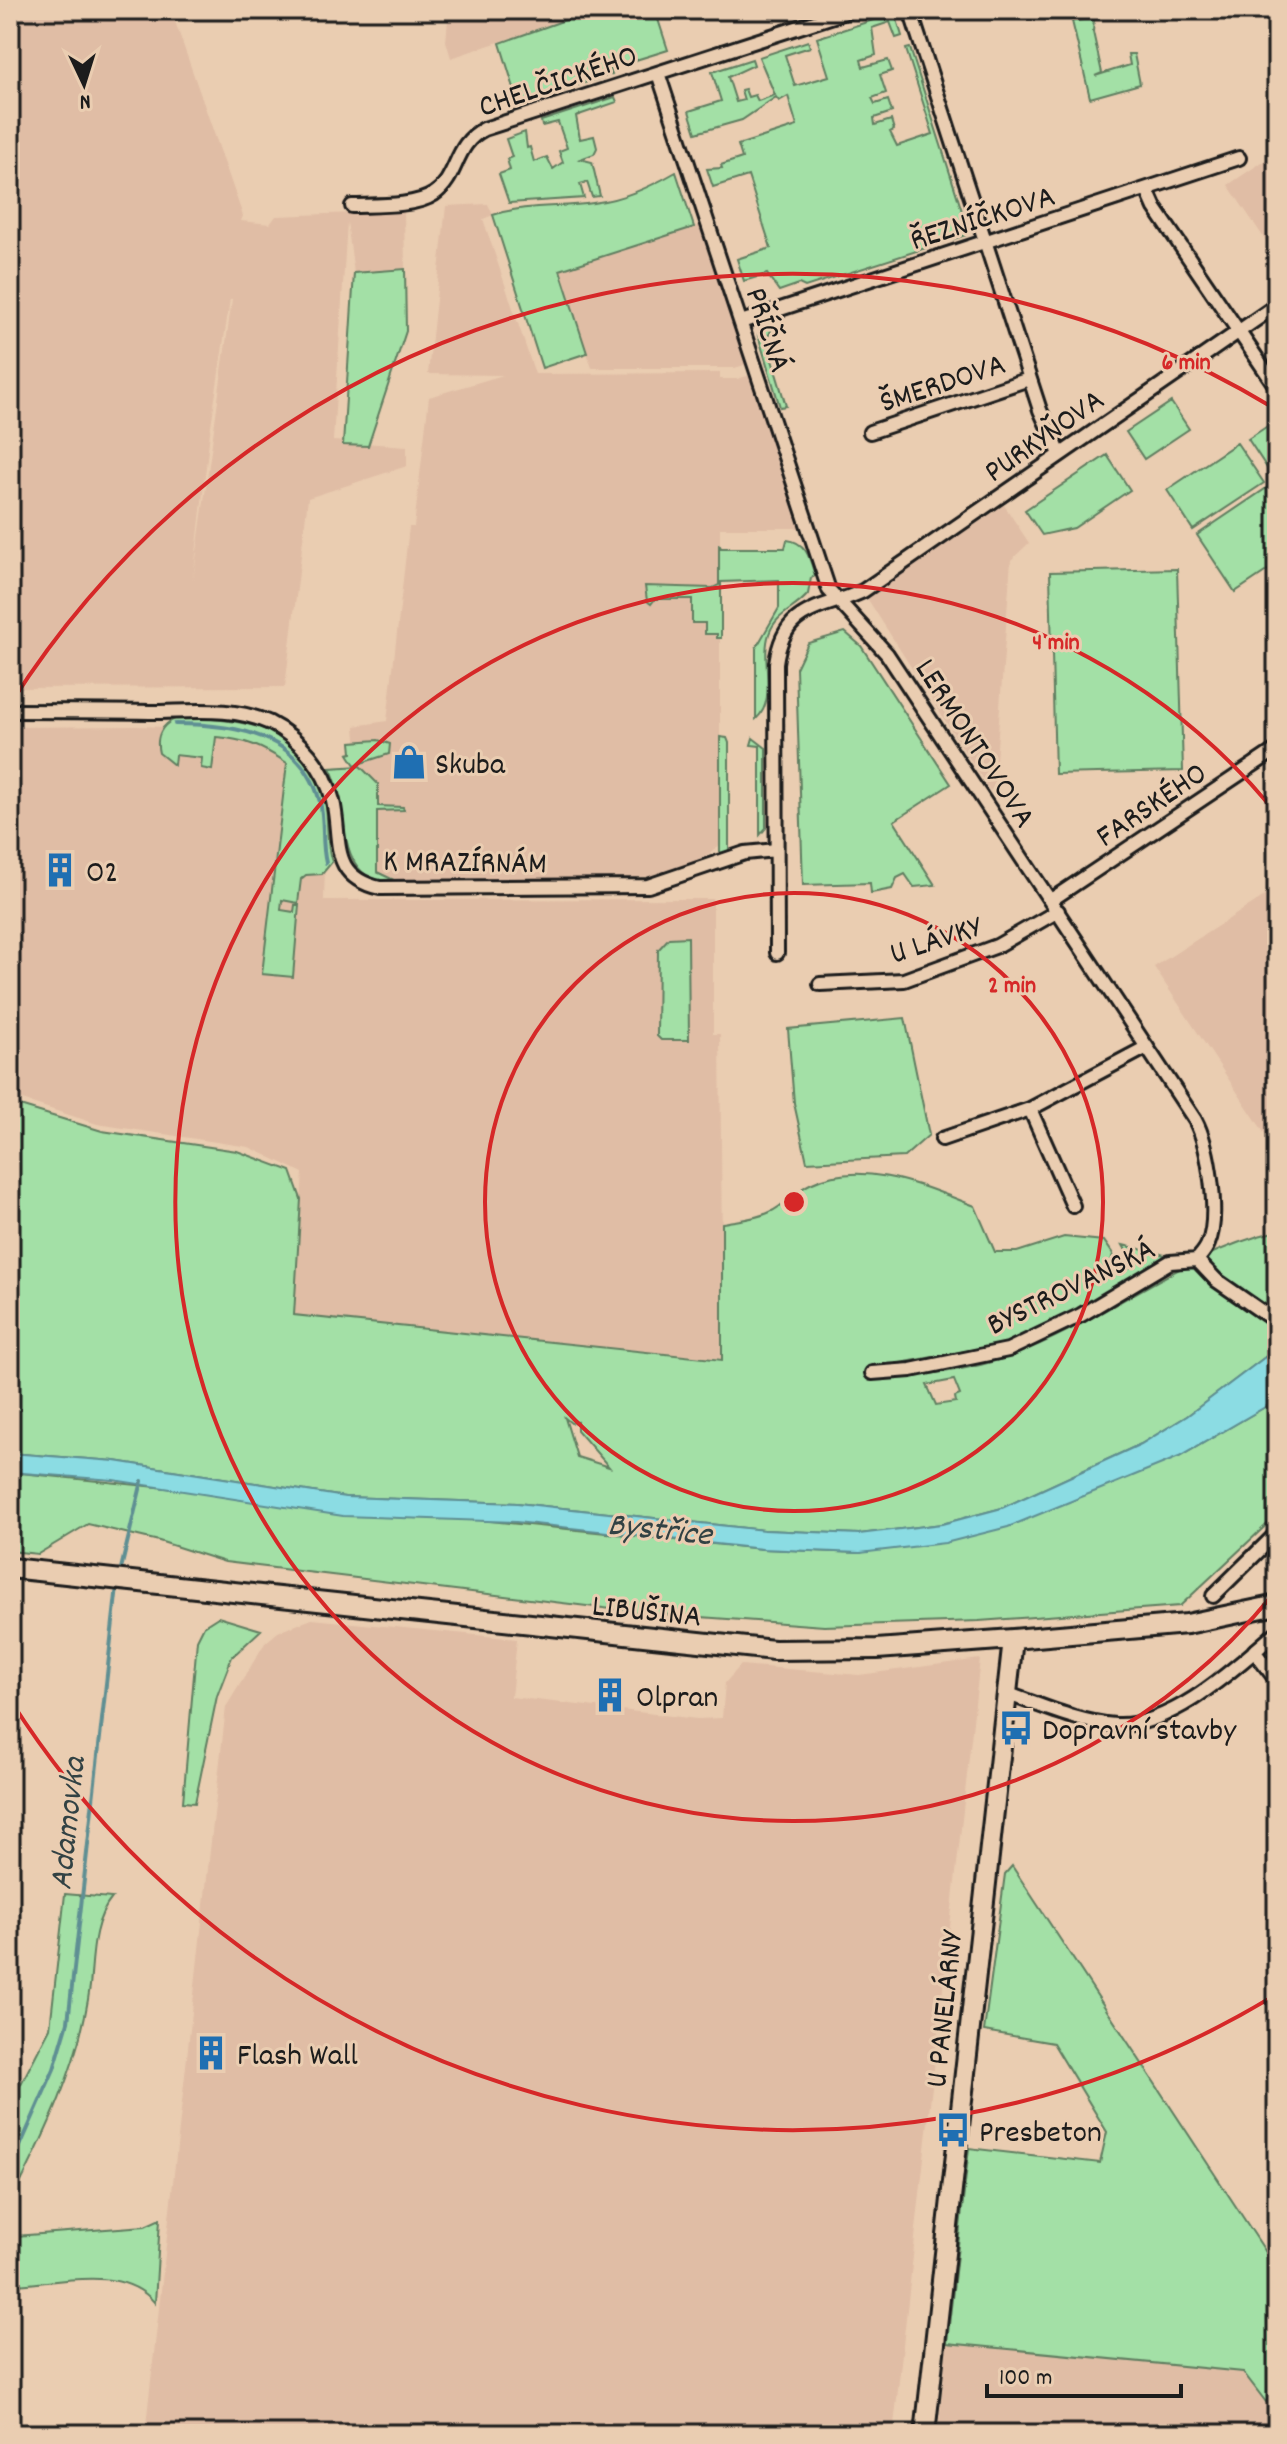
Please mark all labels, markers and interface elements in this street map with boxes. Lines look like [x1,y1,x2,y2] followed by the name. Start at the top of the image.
[473,35,644,132] street label: CHELČICKÉHO
[44,44,124,124] north arrow
[79,85,92,116] text: N
[905,176,1062,266] street label: ŘEZNÍČKOVA
[730,282,800,379] street label: PŘÍČNÁ
[875,344,1012,428] street label: ŠMERDOVA
[1161,347,1211,381] text: 6 min
[976,380,1116,497] street label: PURKYŇOVA
[1032,627,1080,661] text: 4 min
[901,651,1045,839] street label: LERMONTOVOVA
[390,743,428,781] shop icon: Skuba
[435,744,506,790] place label: Skuba
[1088,753,1218,861] street label: FARSKÉHO
[383,841,547,889] street label: K MRAZÍRNÁM
[41,851,79,889] building icon: O2
[86,852,118,898] place label: O2
[885,906,990,979] street label: U LÁVKY
[988,970,1036,1004] text: 2 min
[780,1188,808,1216] centre of rings
[980,1229,1164,1350] street label: BYSTROVANSKÁ
[605,1503,716,1562] water label: Bystřice
[589,1585,704,1643] street label: LIBUŠINA
[591,1676,629,1714] building icon: Olpran
[636,1677,718,1723] place label: Olpran
[997,1709,1035,1747] bus stop icon: Dopravní stavby
[1042,1710,1237,1756] place label: Dopravní stavby
[39,1753,102,1892] water label: Adamovka
[916,1927,978,2090] street label: U PANELÁRNY
[192,2034,230,2072] building icon: Flash Wall
[237,2035,358,2081] place label: Flash Wall
[934,2111,972,2149] bus stop icon: Presbeton
[979,2112,1102,2158] place label: Presbeton
[987,2348,1181,2398] scale bar
[999,2362,1052,2396] text: 100 m

